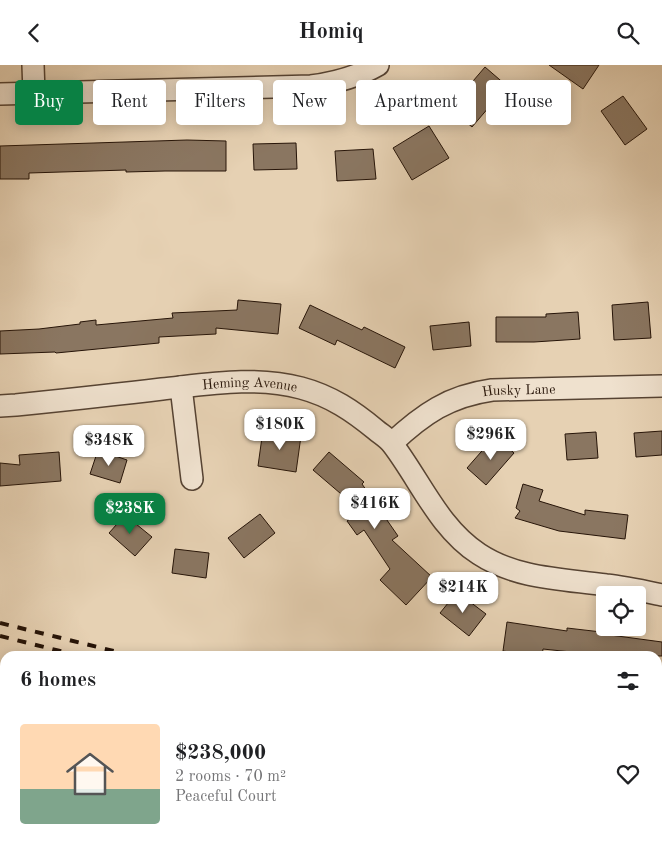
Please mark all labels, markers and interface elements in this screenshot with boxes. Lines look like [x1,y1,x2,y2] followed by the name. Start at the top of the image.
[20,19,48,47] icon: back
[614,19,642,47] icon: search
[299,21,363,43] text: Homiq
[15,80,83,125] chip: Buy
[93,80,166,125] chip: Rent
[176,80,263,125] chip: Filters
[273,80,346,125] chip: New
[356,80,476,125] chip: Apartment
[486,80,571,125] chip: House
[201,376,299,395] street label: Heming Avenue
[481,383,556,399] street label: Husky Lane
[245,409,315,451] pin: $180K
[255,417,305,433] text: $180K
[456,419,526,461] pin: $296K
[74,425,144,467] pin: $348K
[466,427,516,443] text: $296K
[84,433,134,449] text: $348K
[340,487,410,530] pin: $416K
[95,493,165,535] pin: $238K
[350,496,400,512] text: $416K
[105,501,155,517] text: $238K
[428,571,498,614] pin: $214K
[438,580,488,596] text: $214K
[596,586,646,636] map controls
[596,586,646,636] button: locate
[614,667,642,695] icon: filters
[20,670,96,691] text: 6 homes
[175,743,266,764] text: $238,000
[60,744,120,804] icon: home
[614,760,642,788] icon: heart
[175,769,286,785] text: 2 rooms · 70 m²
[175,789,277,805] text: Peaceful Court

